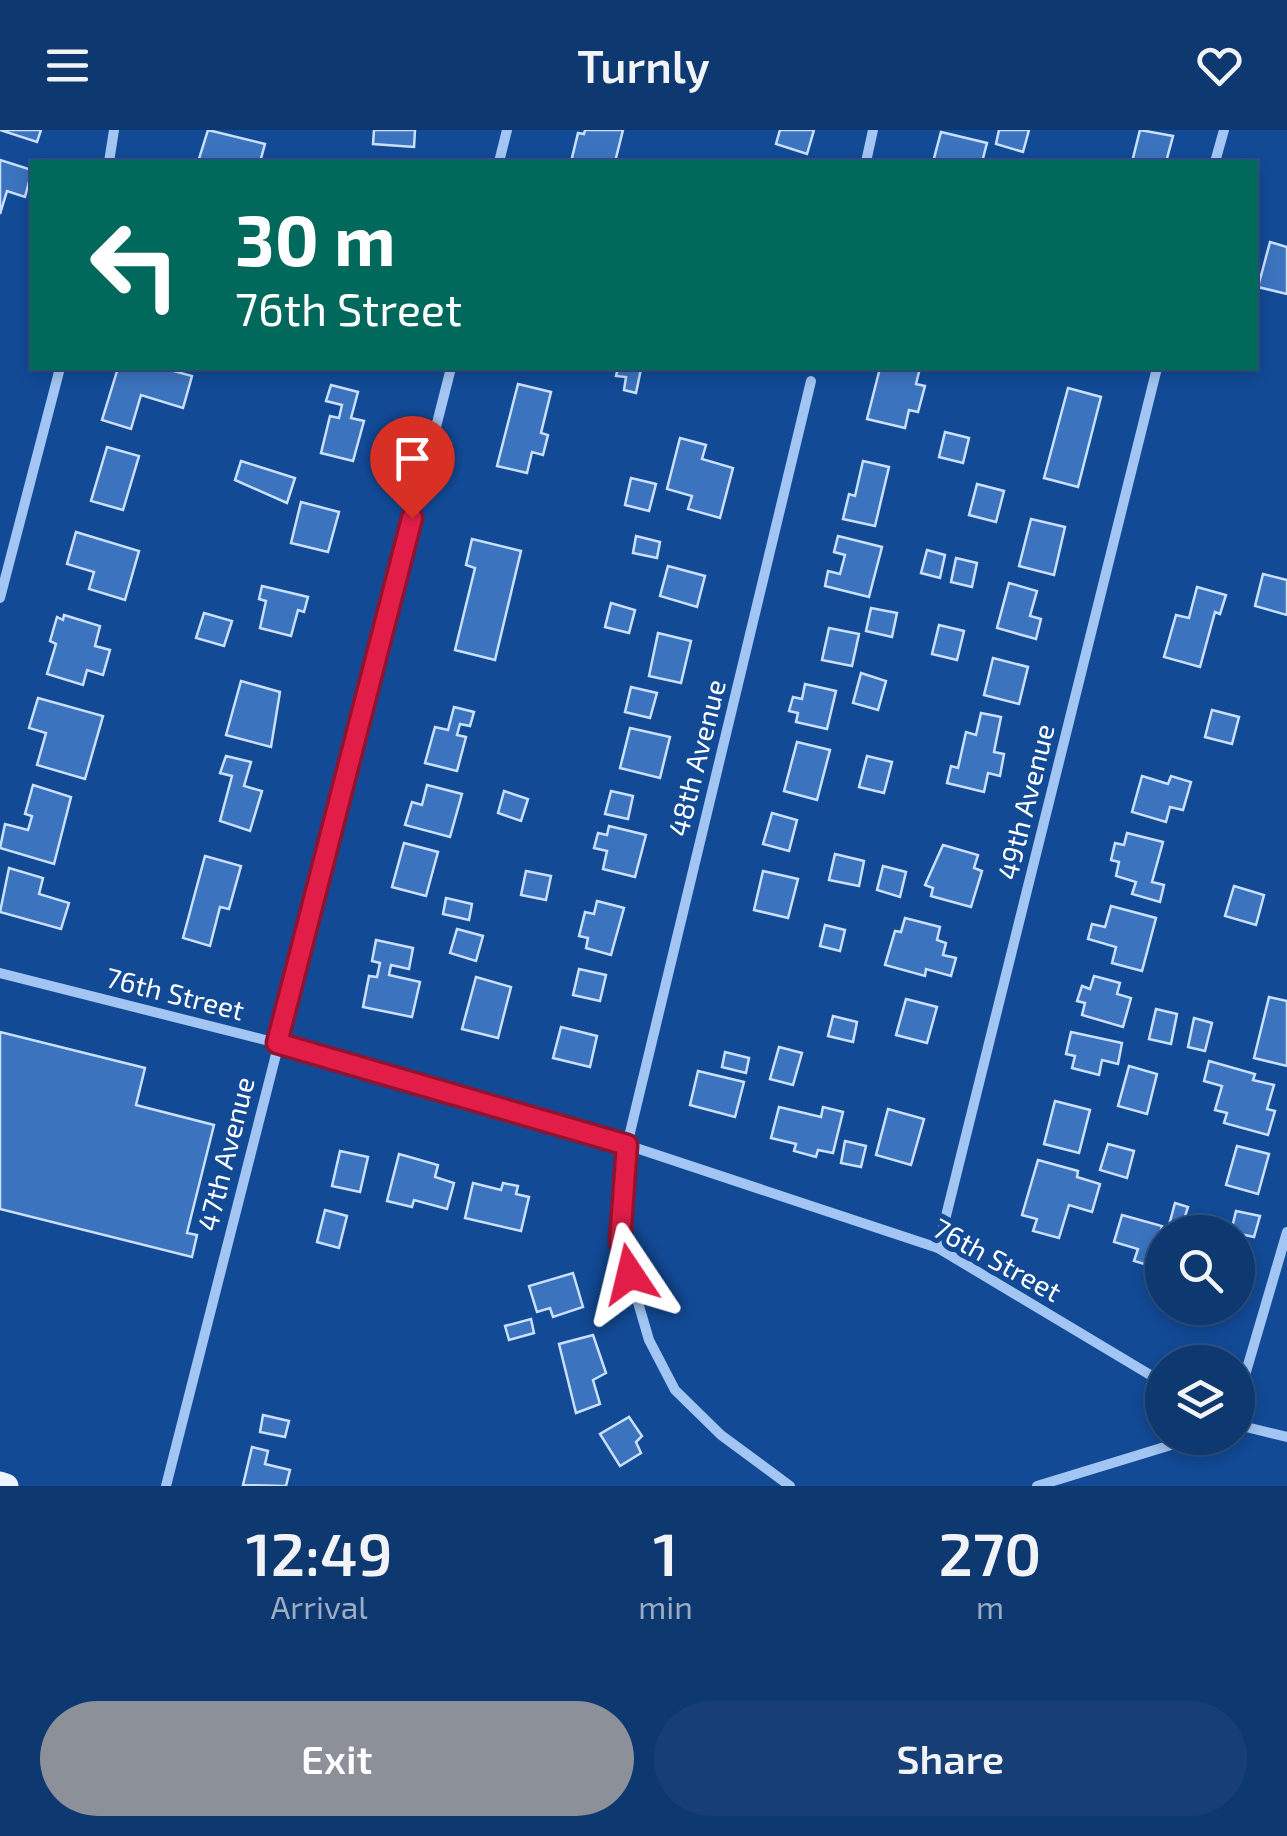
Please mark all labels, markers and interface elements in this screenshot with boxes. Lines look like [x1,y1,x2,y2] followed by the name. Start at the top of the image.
[40,38,95,93] icon: menu
[577,38,710,92] text: Turnly
[1192,38,1247,93] icon: heart
[235,196,396,280] text: 30 m
[70,200,200,330] icon: left
[235,281,462,335] text: 76th Street
[370,416,455,519] pin
[385,431,440,486] icon: arrive
[660,676,732,840] street label: 48th Avenue
[989,720,1061,883] street label: 49th Avenue
[103,959,248,1027] street label: 76th Street
[189,1073,261,1234] street label: 47th Avenue
[927,1210,1068,1308] street label: 76th Street
[1145,1215,1255,1455] map controls
[1145,1215,1255,1325] button: search
[578,1222,682,1326] position arrow
[1145,1345,1255,1455] button: layers
[246,1516,393,1588] text: 12:49
[653,1516,678,1588] text: 1
[939,1516,1041,1588] text: 270
[270,1587,368,1625] text: Arrival
[638,1587,693,1625] text: min
[976,1587,1004,1625] text: m
[40,1701,634,1816] button: Exit
[654,1701,1247,1816] button: Share

